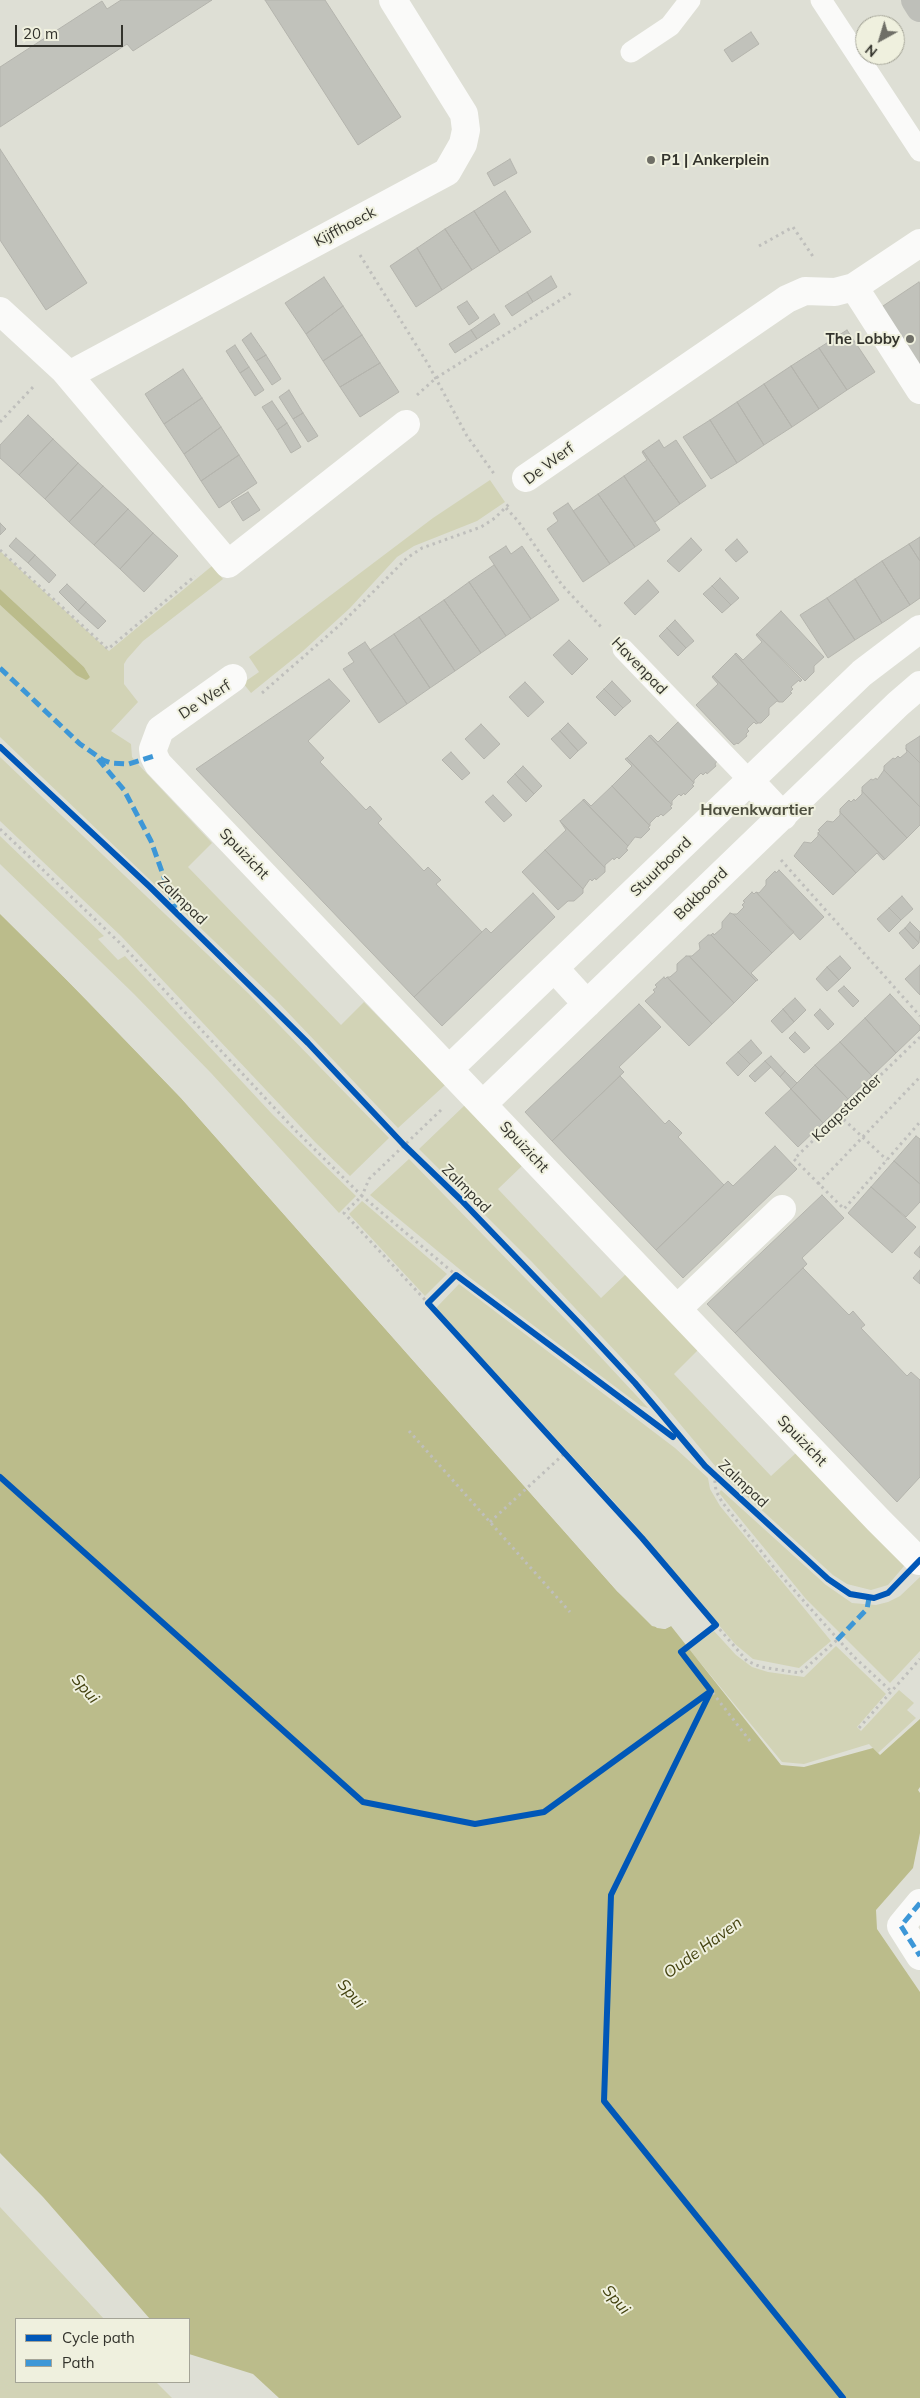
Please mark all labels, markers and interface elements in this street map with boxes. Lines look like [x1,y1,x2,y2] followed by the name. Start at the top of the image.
[18,15,125,47] scale bar
[855,15,905,65] north arrow
[23,24,58,43] text: 20 m
[861,41,881,61] text: N
[661,151,769,169] place label: P1 | Ankerplein
[645,154,657,166] marker: P1 | Ankerplein
[311,203,379,251] street label: Kijffhoeck
[826,330,900,348] place label: The Lobby
[904,333,916,345] marker: The Lobby
[520,439,578,489] street label: De Werf
[607,634,671,698] street label: Havenpad
[176,677,234,723] street label: De Werf
[700,800,814,820] district label: Havenkwartier
[216,825,272,883] street label: Spuizicht
[627,834,695,900] street label: Stuurboord
[671,864,731,924] street label: Bakboord
[154,873,210,929] street label: Zalmpad
[809,1070,885,1146] street label: Kaapstander
[496,1118,552,1176] street label: Spuizicht
[438,1161,494,1217] street label: Zalmpad
[774,1412,830,1470] street label: Spuizicht
[714,1456,772,1512] street label: Zalmpad
[67,1670,103,1708] water label: Spui
[660,1913,746,1983] water label: Oude Haven
[333,1975,369,2013] water label: Spui
[598,2281,634,2319] water label: Spui
[15,2318,190,2383] legend
[62,2328,135,2347] text: Cycle path
[62,2353,94,2372] text: Path

